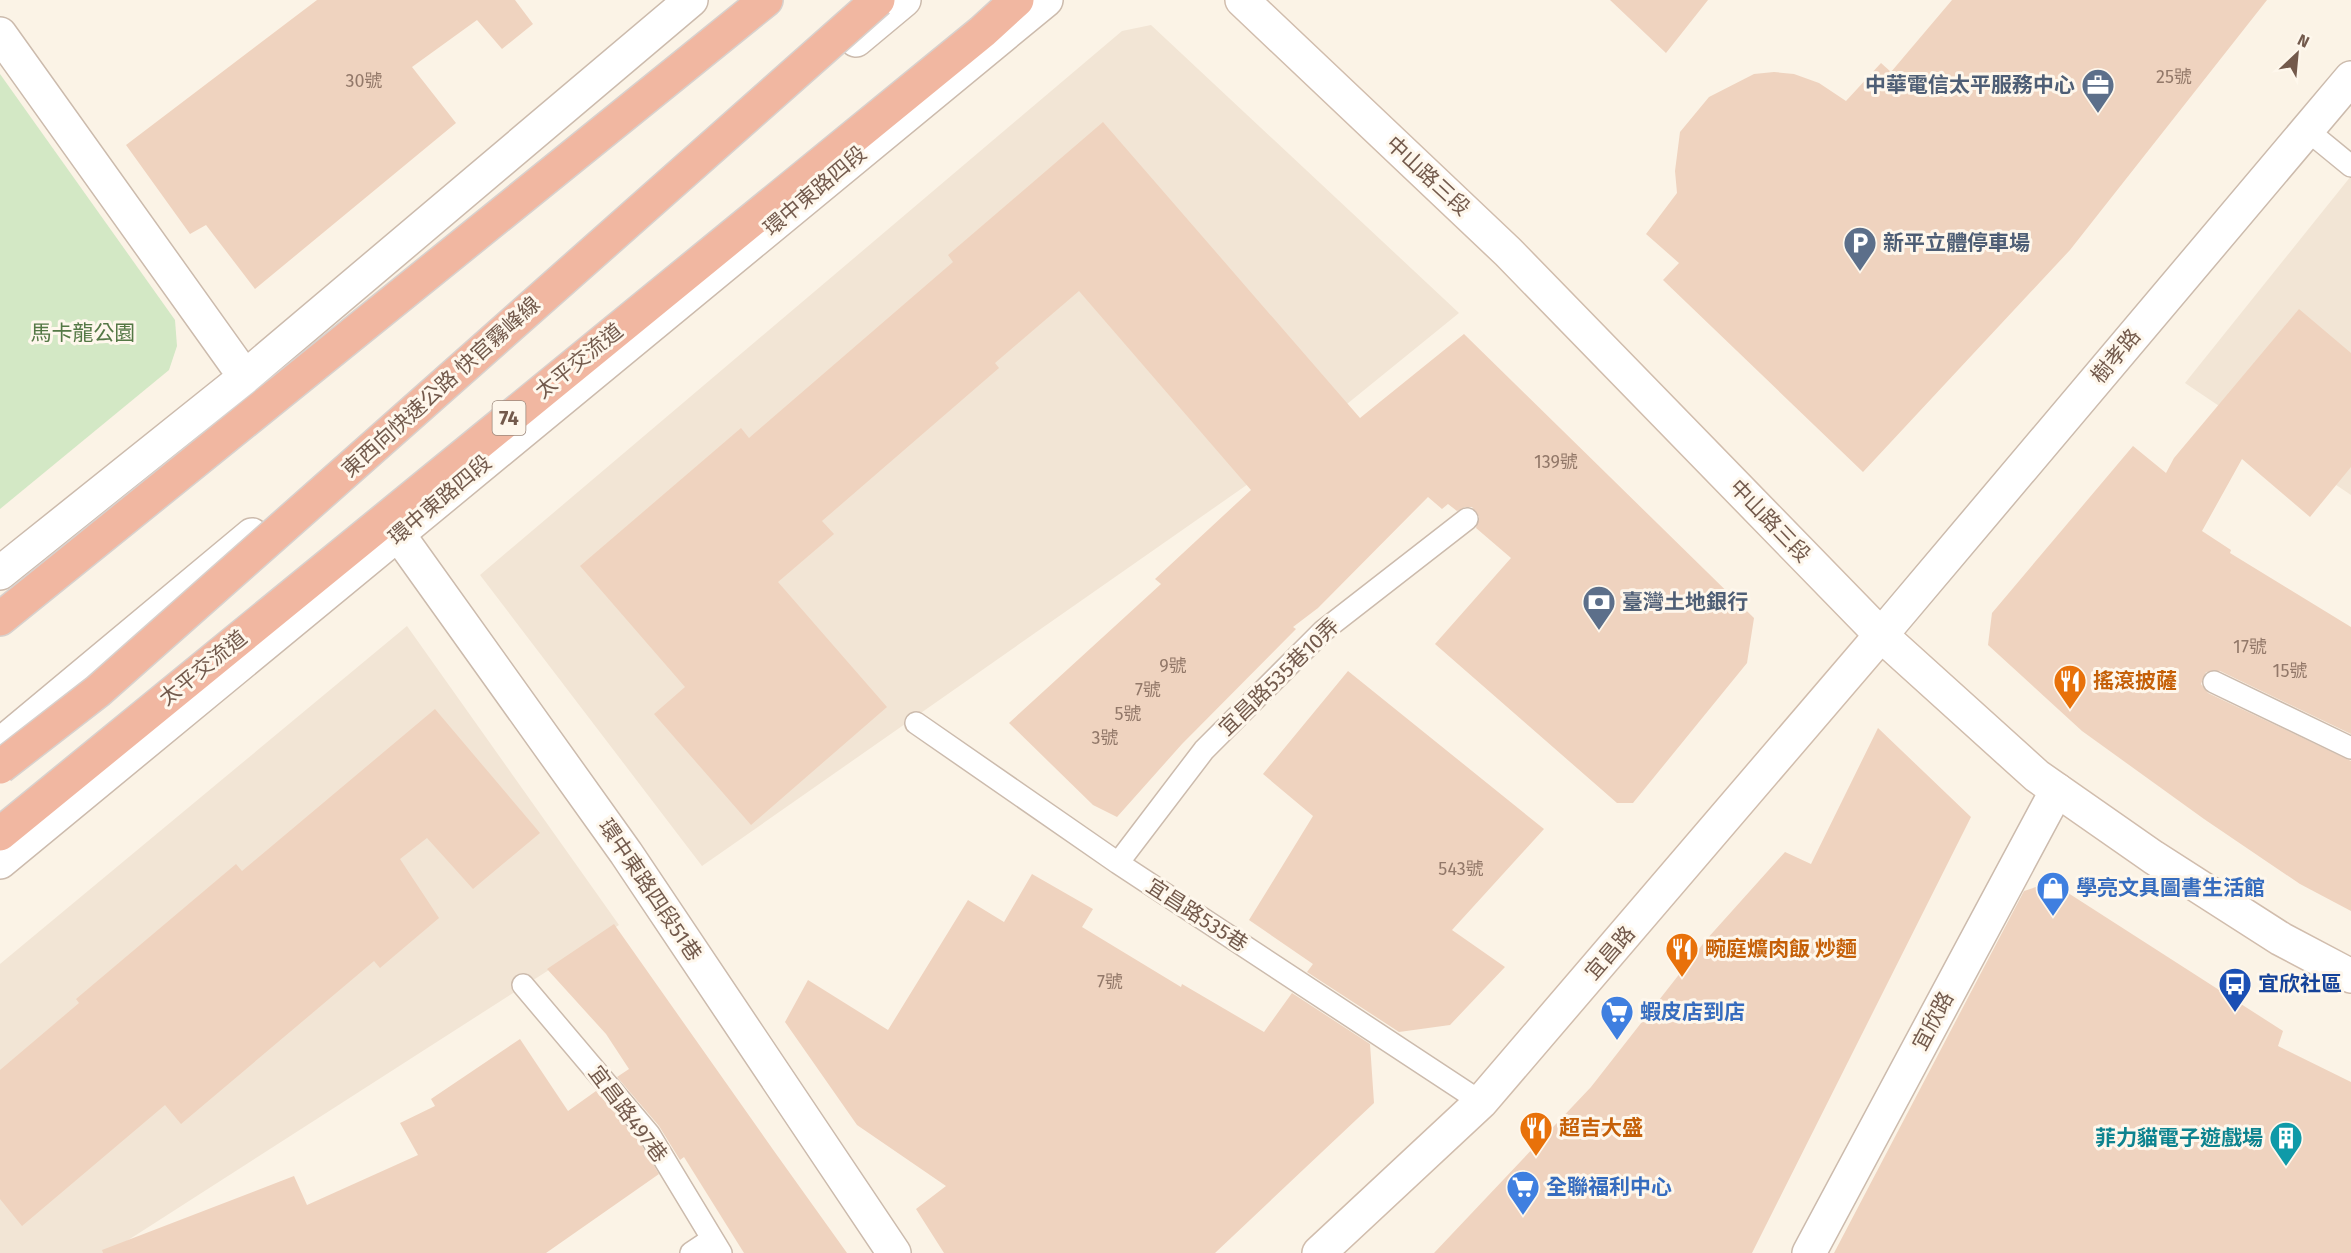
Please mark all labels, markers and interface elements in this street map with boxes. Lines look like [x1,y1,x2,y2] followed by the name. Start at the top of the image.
[2267,24,2327,84] north arrow
[2294,30,2312,52] text: N
[2156,66,2192,88] house number: 25號
[2080,67,2116,114] office icon: 中華電信太平服務中心
[345,70,383,92] house number: 30號
[1865,72,2075,98] place label: 中華電信太平服務中心
[1381,131,1475,221] street label: 中山路三段
[758,141,872,241] street label: 環中東路四段
[1842,225,1878,272] parking icon: 新平立體停車場
[1883,230,2030,256] place label: 新平立體停車場
[337,291,545,483] street label: 東西向快速公路 快官霧峰線
[530,318,628,404] street label: 太平交流道
[31,320,136,346] park label: 馬卡龍公園
[2086,324,2146,388] street label: 樹孝路
[492,401,526,435] road number: 74
[383,450,497,550] street label: 環中東路四段
[1534,451,1578,473] house number: 139號
[1724,474,1816,568] street label: 中山路三段
[1581,584,1617,631] bank icon: 臺灣土地銀行
[1622,589,1748,615] place label: 臺灣土地銀行
[1213,613,1345,741] street label: 宜昌路535巷10弄
[154,625,252,711] street label: 太平交流道
[2233,636,2267,658] house number: 17號
[1159,655,1187,677] house number: 9號
[2273,660,2307,682] house number: 15號
[2052,663,2088,710] restaurant icon: 搖滾披薩
[2093,668,2177,694] place label: 搖滾披薩
[1135,679,1161,701] house number: 7號
[1114,703,1142,725] house number: 5號
[1092,727,1118,749] house number: 3號
[593,814,707,966] street label: 環中東路四段51巷
[1438,858,1484,880] house number: 543號
[2035,870,2071,917] shop icon: 學亮文具圖書生活館
[1142,873,1252,957] street label: 宜昌路535巷
[2076,875,2265,901] place label: 學亮文具圖書生活館
[1580,921,1640,985] street label: 宜昌路
[1664,931,1700,978] restaurant icon: 畹庭爌肉飯 炒麵
[1705,936,1857,962] place label: 畹庭爌肉飯 炒麵
[2217,966,2253,1013] bus stop icon: 宜欣社區
[1097,971,1123,993] house number: 7號
[2258,971,2342,997] place label: 宜欣社區
[1907,987,1959,1055] street label: 宜欣路
[1599,994,1635,1041] supermarket icon: 蝦皮店到店
[1640,999,1745,1025] place label: 蝦皮店到店
[583,1060,673,1168] street label: 宜昌路497巷
[1518,1110,1554,1157] restaurant icon: 超吉大盛
[1559,1115,1643,1141] place label: 超吉大盛
[2268,1120,2304,1167] building icon: 菲力貓電子遊戲場
[2095,1125,2263,1151] place label: 菲力貓電子遊戲場
[1505,1169,1541,1216] supermarket icon: 全聯福利中心
[1546,1174,1672,1200] place label: 全聯福利中心

